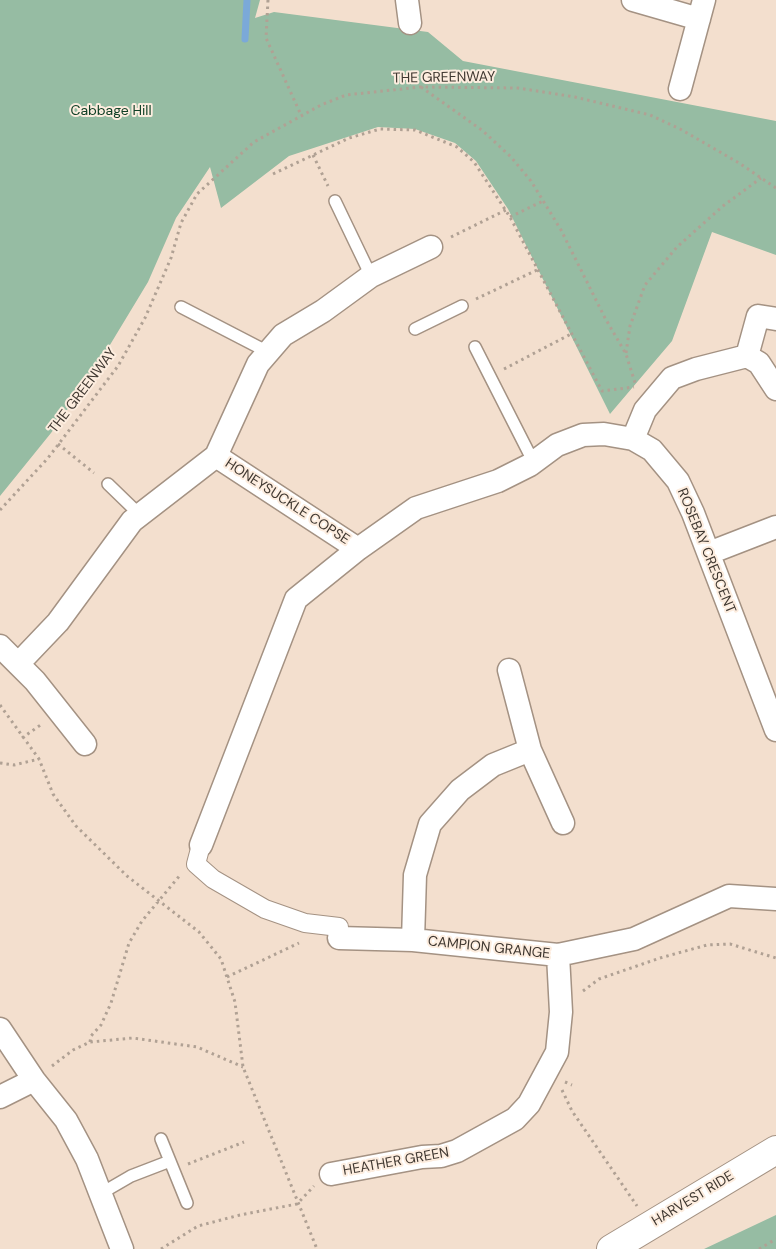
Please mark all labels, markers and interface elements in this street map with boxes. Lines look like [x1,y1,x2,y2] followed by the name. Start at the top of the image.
[393,69,495,87] street label: THE GREENWAY
[70,103,152,119] park label: Cabbage Hill
[45,345,121,437] street label: THE GREENWAY
[222,455,352,549] street label: HONEYSUCKLE COPSE
[673,486,739,616] street label: ROSEBAY CRESCENT
[427,933,551,963] street label: CAMPION GRANGE
[342,1144,450,1180] street label: HEATHER GREEN
[649,1168,737,1230] street label: HARVEST RIDE

